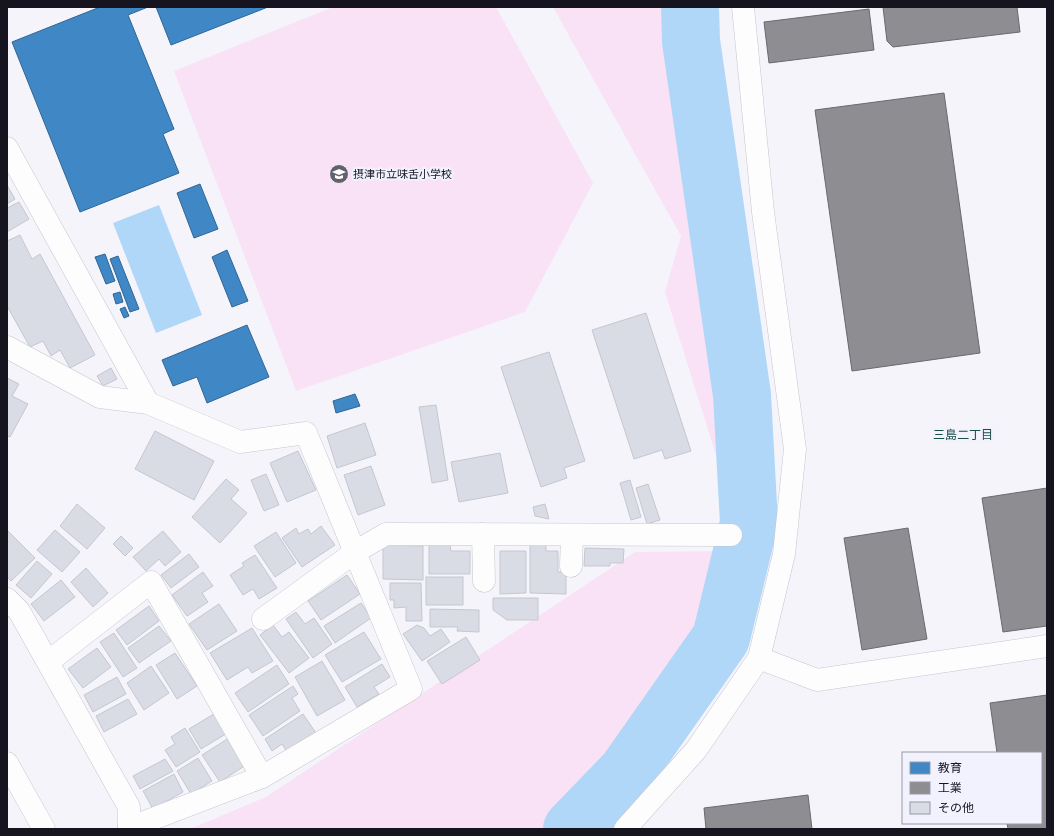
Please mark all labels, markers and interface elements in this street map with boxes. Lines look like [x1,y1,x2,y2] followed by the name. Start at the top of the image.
[328,163,350,185] school or university icon: 摂津市立味舌小学校
[353,167,452,182] place label: 摂津市立味舌小学校
[933,427,993,444] district label: 三島二丁目
[902,752,1042,824] legend
[938,760,962,777] text: 教育
[938,780,962,797] text: 工業
[938,800,974,817] text: その他

